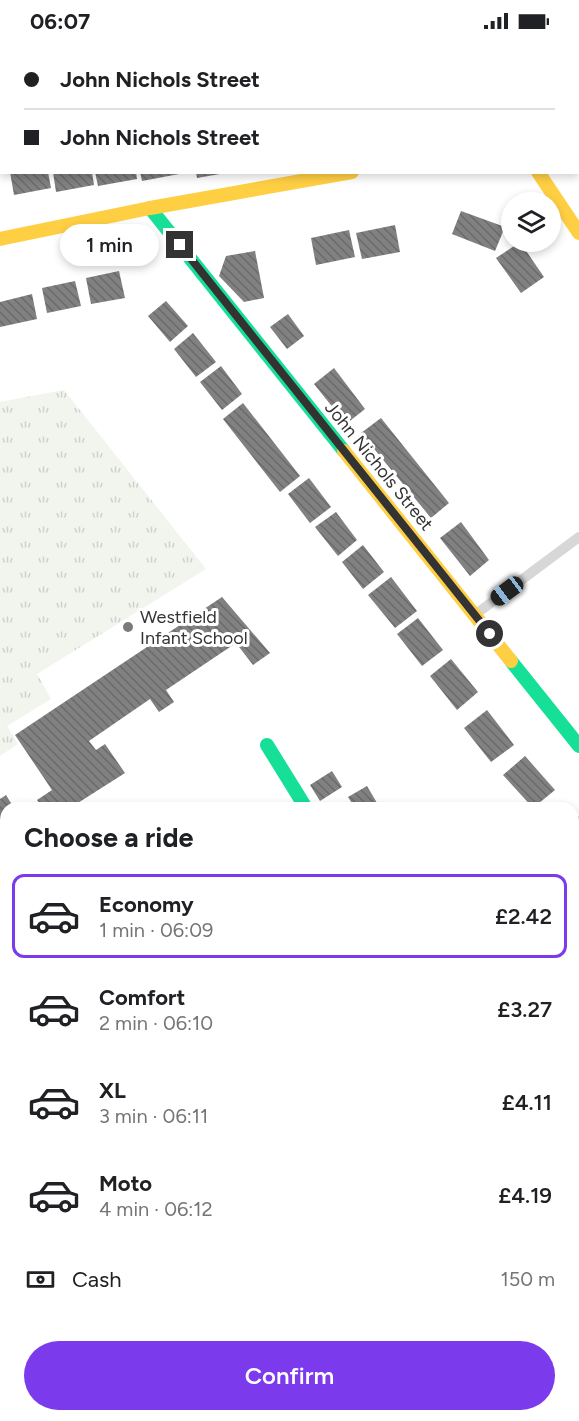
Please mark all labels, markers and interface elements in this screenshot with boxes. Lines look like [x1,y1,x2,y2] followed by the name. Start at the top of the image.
[30,8,90,35] text: 06:07
[60,66,260,93] text: John Nichols Street
[60,124,260,151] text: John Nichols Street
[501,192,561,252] map controls
[501,192,561,252] button: layers
[60,224,159,266] callout: 1 min
[166,231,193,258] route end
[86,233,133,257] text: 1 min
[320,397,438,535] street label: John Nichols Street
[487,573,527,609] car
[140,606,248,649] place label: Westfield Infant School
[121,620,135,634] marker: Westfield Infant School
[476,620,503,647] route start
[24,821,193,854] text: Choose a ride
[27,889,81,943] icon: car
[99,891,194,918] text: Economy
[495,903,552,930] text: £2.42
[99,918,213,942] text: 1 min · 06:09
[27,982,81,1036] icon: car
[99,984,185,1011] text: Comfort
[497,996,552,1023] text: £3.27
[99,1011,213,1035] text: 2 min · 06:10
[27,1075,81,1129] icon: car
[99,1077,126,1104] text: XL
[502,1089,552,1116] text: £4.11
[99,1104,208,1128] text: 3 min · 06:11
[27,1168,81,1222] icon: car
[99,1170,152,1197] text: Moto
[498,1182,552,1209] text: £4.19
[99,1197,213,1221] text: 4 min · 06:12
[24,1263,57,1296] icon: cash
[72,1266,122,1293] text: Cash
[500,1267,555,1291] text: 150 m
[24,1341,555,1410] button: Confirm

